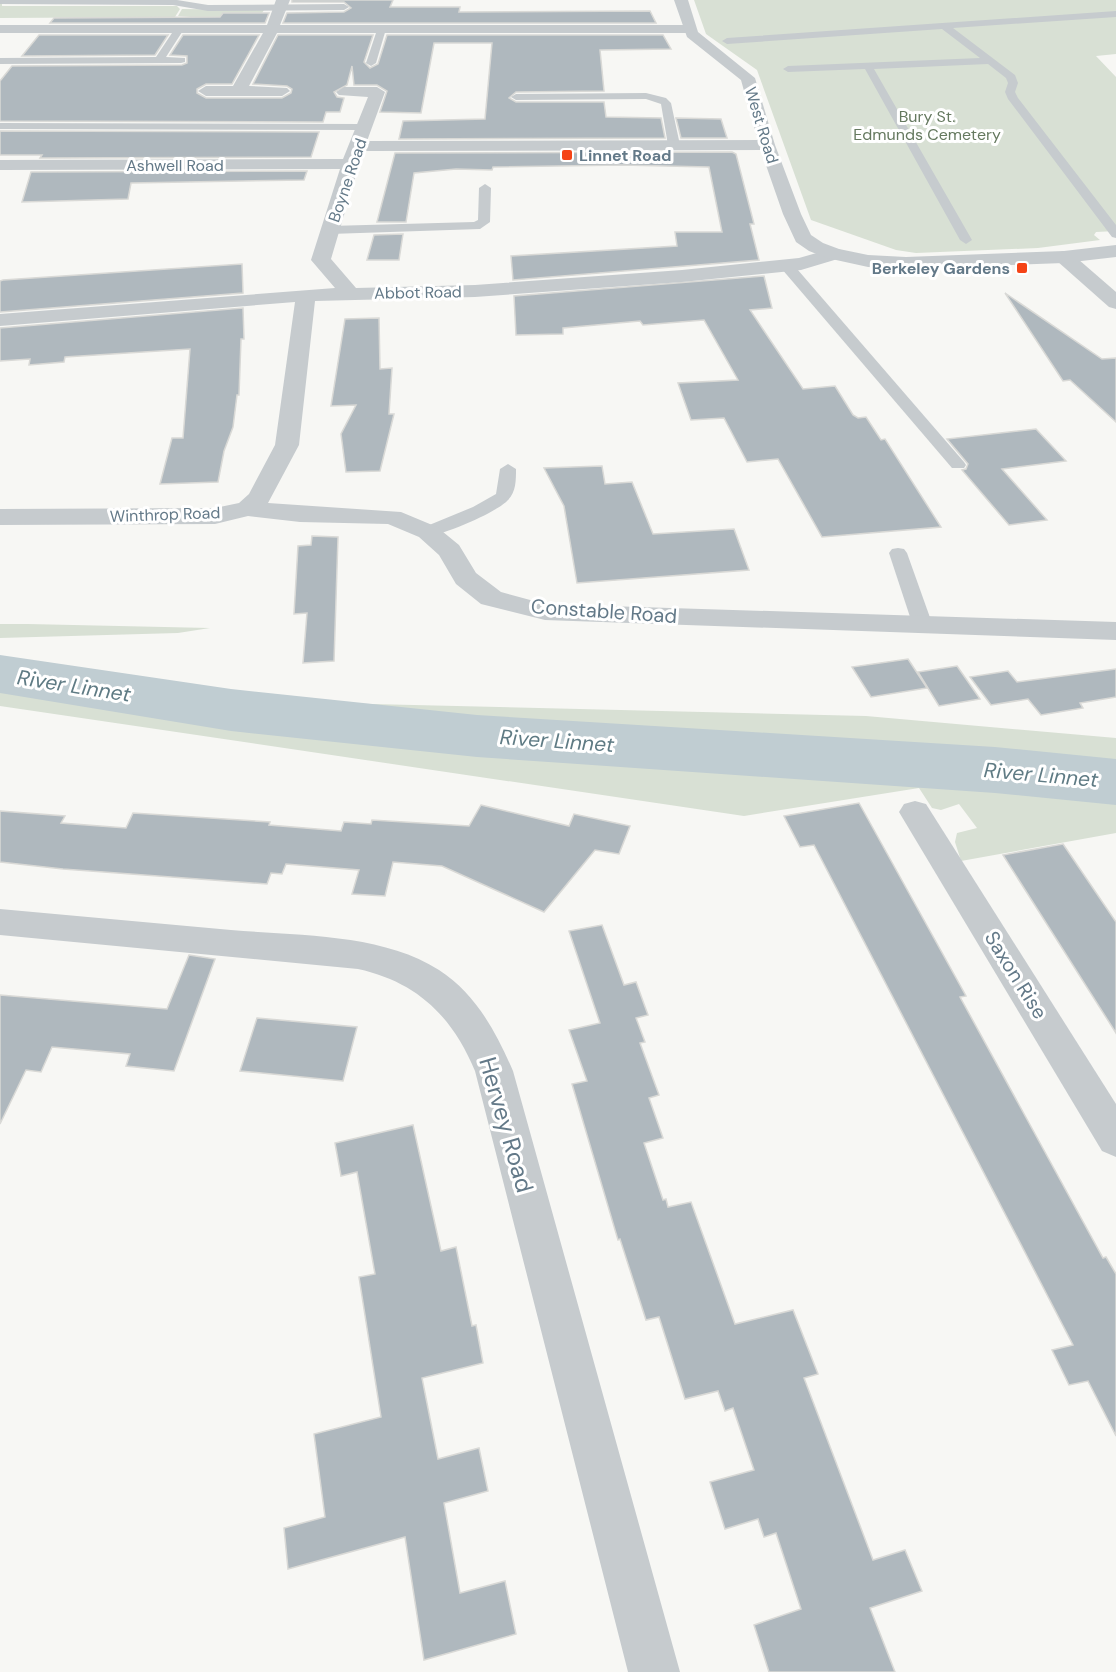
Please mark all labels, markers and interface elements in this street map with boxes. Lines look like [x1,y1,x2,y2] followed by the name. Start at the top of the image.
[740,84,783,166] street label: West Road
[853,106,1001,145] park label: Bury St. Edmunds Cemetery
[323,136,372,225] street label: Boyne Road
[579,145,672,166] place label: Linnet Road
[560,148,574,162] marker: Linnet Road
[126,155,224,176] street label: Ashwell Road
[872,258,1010,279] place label: Berkeley Gardens
[1015,261,1029,275] marker: Berkeley Gardens
[374,281,462,304] street label: Abbot Road
[109,502,221,527] street label: Winthrop Road
[530,593,678,629] street label: Constable Road
[15,663,134,709] water label: River Linnet
[499,723,616,759] water label: River Linnet
[983,756,1100,794] water label: River Linnet
[979,926,1053,1024] street label: Saxon Rise
[472,1053,541,1196] street label: Hervey Road

